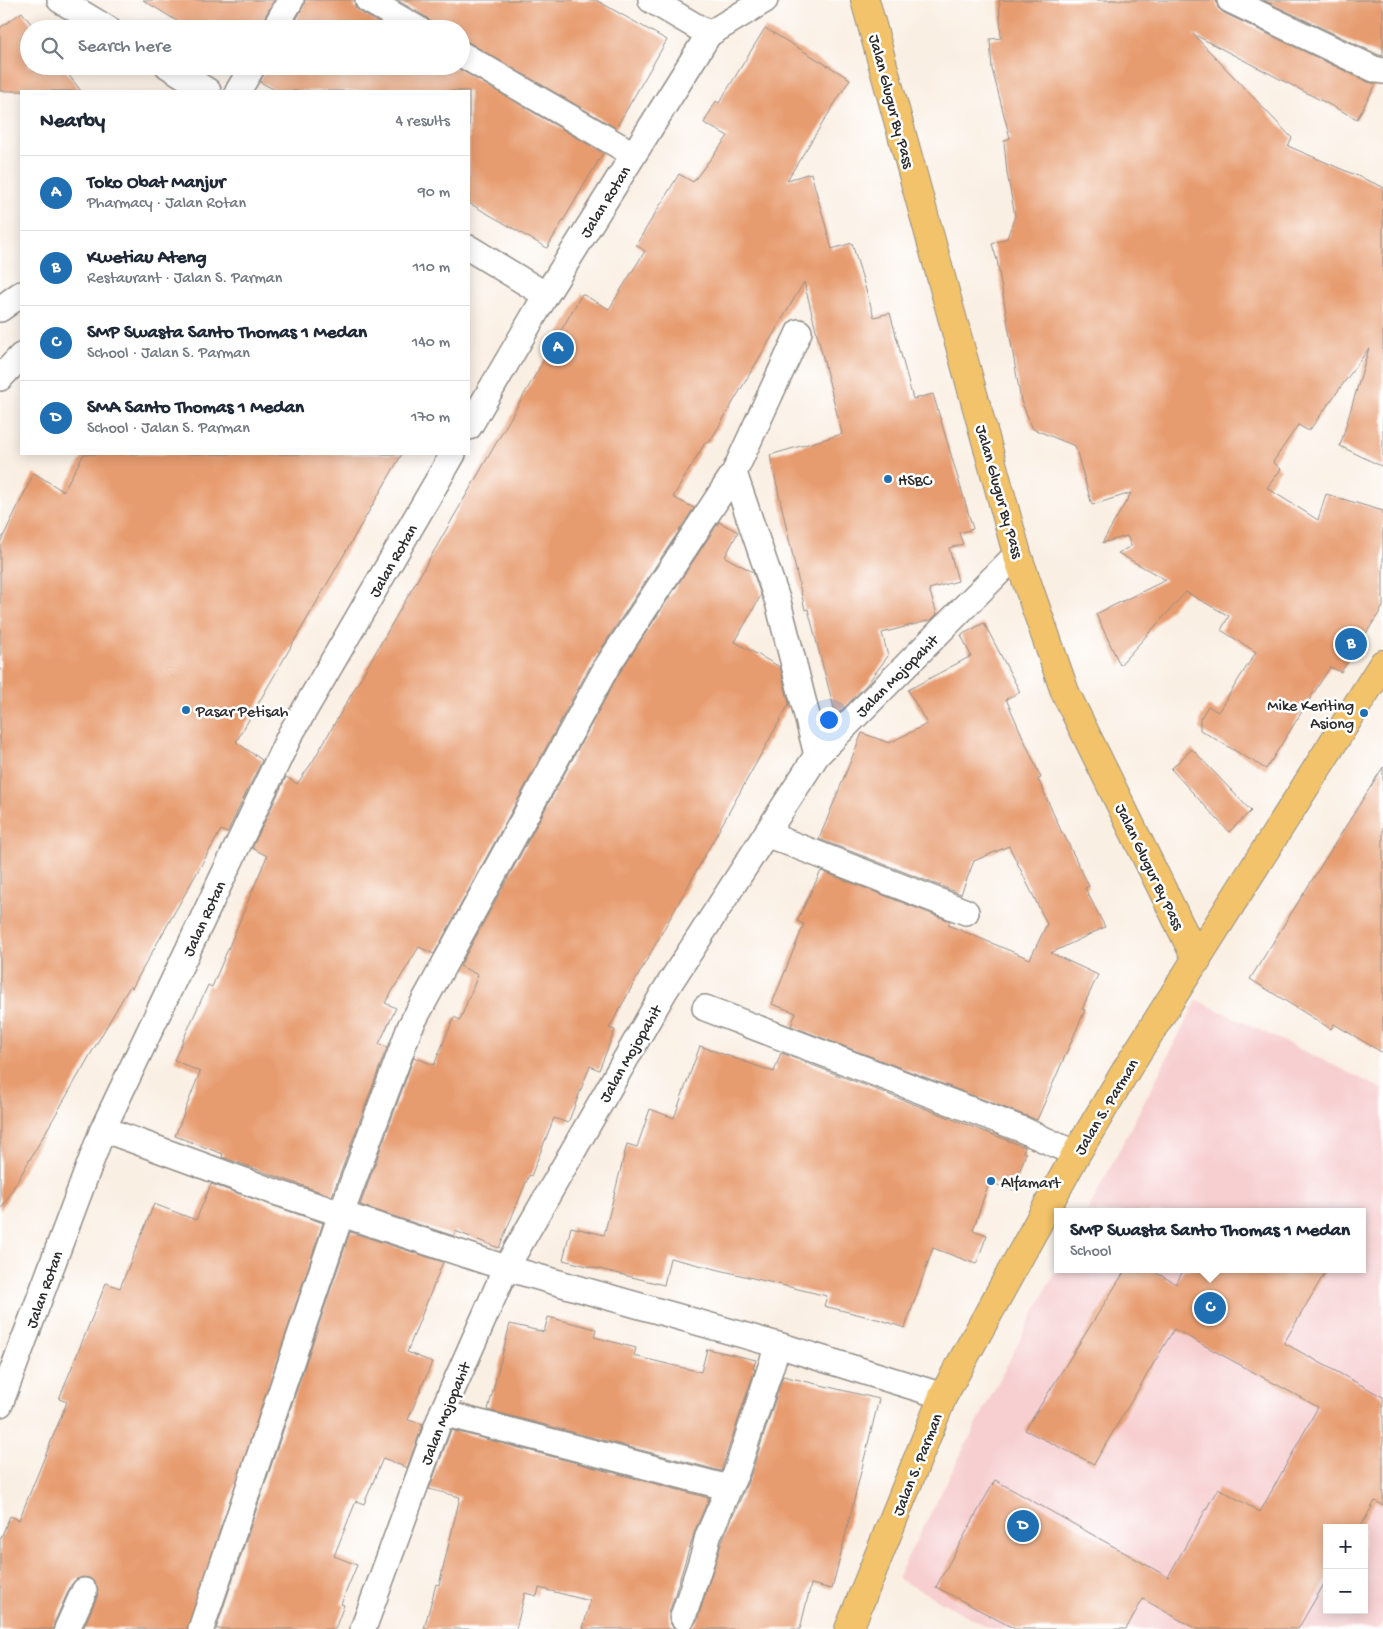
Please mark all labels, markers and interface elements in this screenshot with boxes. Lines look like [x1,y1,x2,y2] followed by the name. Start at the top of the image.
[20,20,470,75] search box
[863,33,917,172] street label: Jalan Glugur By Pass
[38,34,66,62] icon: search
[78,36,172,59] text: Search here
[40,110,105,135] text: Nearby
[395,113,450,132] text: 4 results
[577,163,637,242] street label: Jalan Rotan
[87,172,225,195] text: Toko Obat Manjur
[51,184,61,203] text: A
[418,184,450,203] text: 90 m
[87,195,246,214] text: Pharmacy · Jalan Rotan
[87,247,206,270] text: Kwetiau Ateng
[52,259,60,278] text: B
[413,259,450,278] text: 110 m
[87,270,282,289] text: Restaurant · Jalan S. Parman
[87,322,367,345] text: SMP Swasta Santo Thomas 1 Medan
[542,329,574,367] pin: A
[52,334,60,353] text: C
[412,334,450,353] text: 140 m
[87,345,250,364] text: School · Jalan S. Parman
[87,397,304,420] text: SMA Santo Thomas 1 Medan
[51,409,61,428] text: D
[411,409,450,428] text: 170 m
[87,420,250,439] text: School · Jalan S. Parman
[970,423,1026,562] street label: Jalan Glugur By Pass
[882,473,894,485] marker: HSBC
[898,473,933,492] place label: HSBC
[367,522,424,602] street label: Jalan Rotan
[1335,625,1367,663] pin: B
[853,631,945,723] street label: Jalan Mojopahit
[1267,698,1354,735] place label: Mike Keriting Asiong
[180,704,192,716] marker: Pasar Petisah
[195,704,289,723] place label: Pasar Petisah
[816,707,842,733] your location
[1358,707,1370,719] marker: Mike Keriting Asiong
[1109,801,1187,935] street label: Jalan Glugur By Pass
[180,878,232,960] street label: Jalan Rotan
[597,1002,668,1107] street label: Jalan Mojopahit
[1072,1056,1144,1159] street label: Jalan S. Parman
[985,1175,997,1187] marker: Alfamart
[1001,1175,1062,1194] place label: Alfamart
[1054,1208,1366,1273] popup
[1070,1220,1350,1243] text: SMP Swasta Santo Thomas 1 Medan
[1070,1243,1112,1262] text: School
[24,1249,69,1331] street label: Jalan Rotan
[1194,1289,1226,1327] pin: C
[418,1359,477,1468] street label: Jalan Mojopahit
[890,1411,949,1519] street label: Jalan S. Parman
[1007,1507,1039,1545] pin: D
[1323,1524,1368,1614] map controls
[1323,1524,1368,1569] button: +
[1323,1569,1368,1614] button: −

